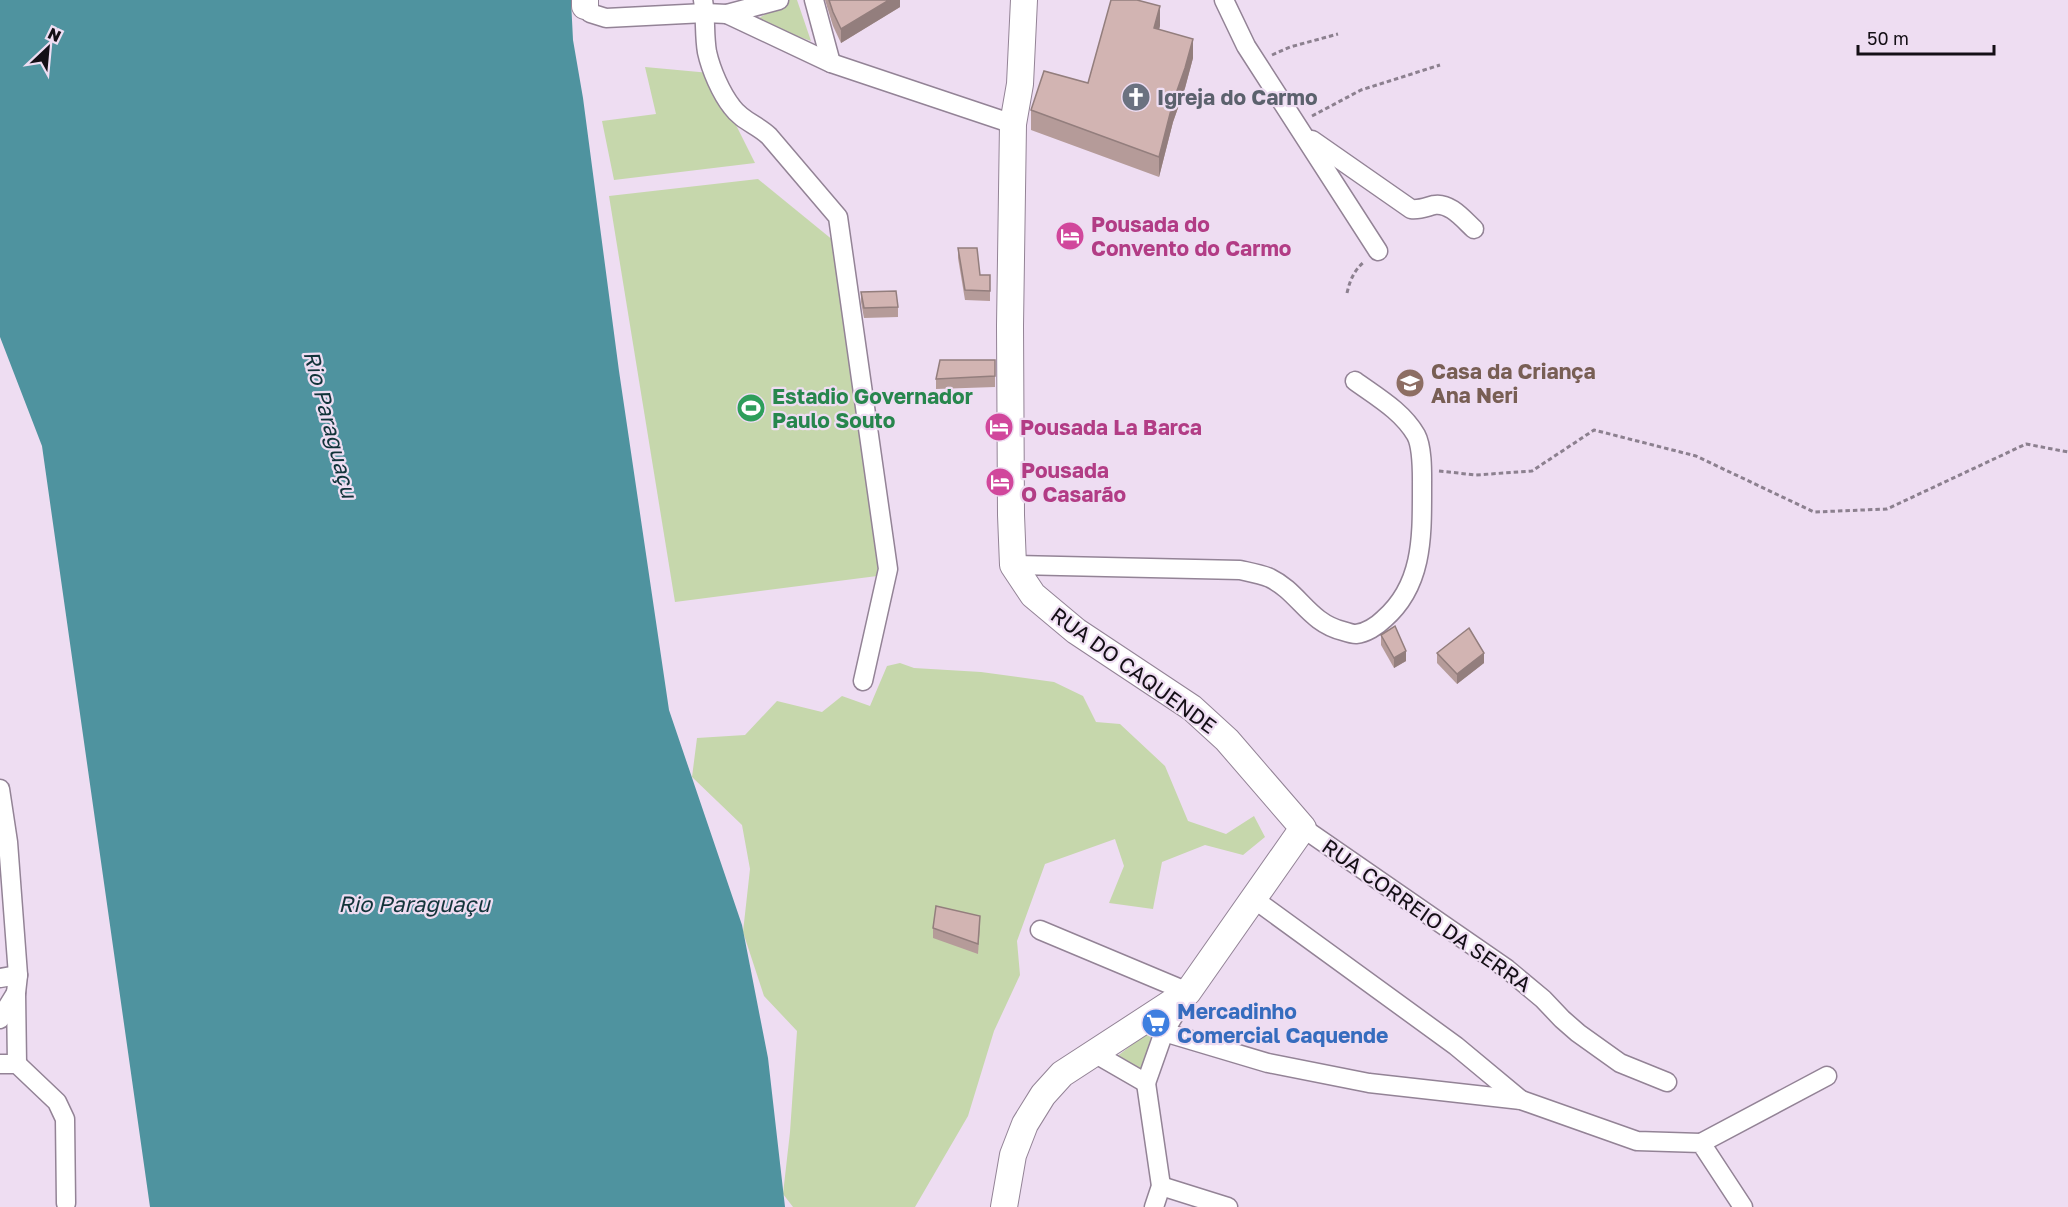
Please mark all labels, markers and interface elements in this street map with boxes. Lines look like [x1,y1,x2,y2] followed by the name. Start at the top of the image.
[18,18,78,78] north arrow
[1858,18,1994,56] scale bar
[45,23,64,46] text: N
[1867,27,1909,49] text: 50 m
[1120,81,1152,113] church icon: Igreja do Carmo
[1157,84,1318,110] place label: Igreja do Carmo
[1091,211,1291,261] place label: Pousada do Convento do Carmo
[1054,220,1086,252] hotel icon: Pousada do Convento do Carmo
[298,347,364,502] water label: Rio Paraguaçu
[1431,358,1596,408] place label: Casa da Criança Ana Neri
[1394,367,1426,399] school or university icon: Casa da Criança Ana Neri
[772,383,973,433] place label: Estadio Governador Paulo Souto
[735,392,767,424] sports icon: Estadio Governador Paulo Souto
[983,411,1015,443] hotel icon: Pousada La Barca
[1020,414,1202,440] place label: Pousada La Barca
[1021,457,1126,507] place label: Pousada O Casarão
[984,466,1016,498] hotel icon: Pousada O Casarão
[1046,601,1222,739] street label: RUA DO CAQUENDE
[1317,833,1537,997] street label: RUA CORREIO DA SERRA
[338,890,491,917] water label: Rio Paraguaçu
[1177,998,1388,1048] place label: Mercadinho Comercial Caquende
[1140,1007,1172,1039] supermarket icon: Mercadinho Comercial Caquende

